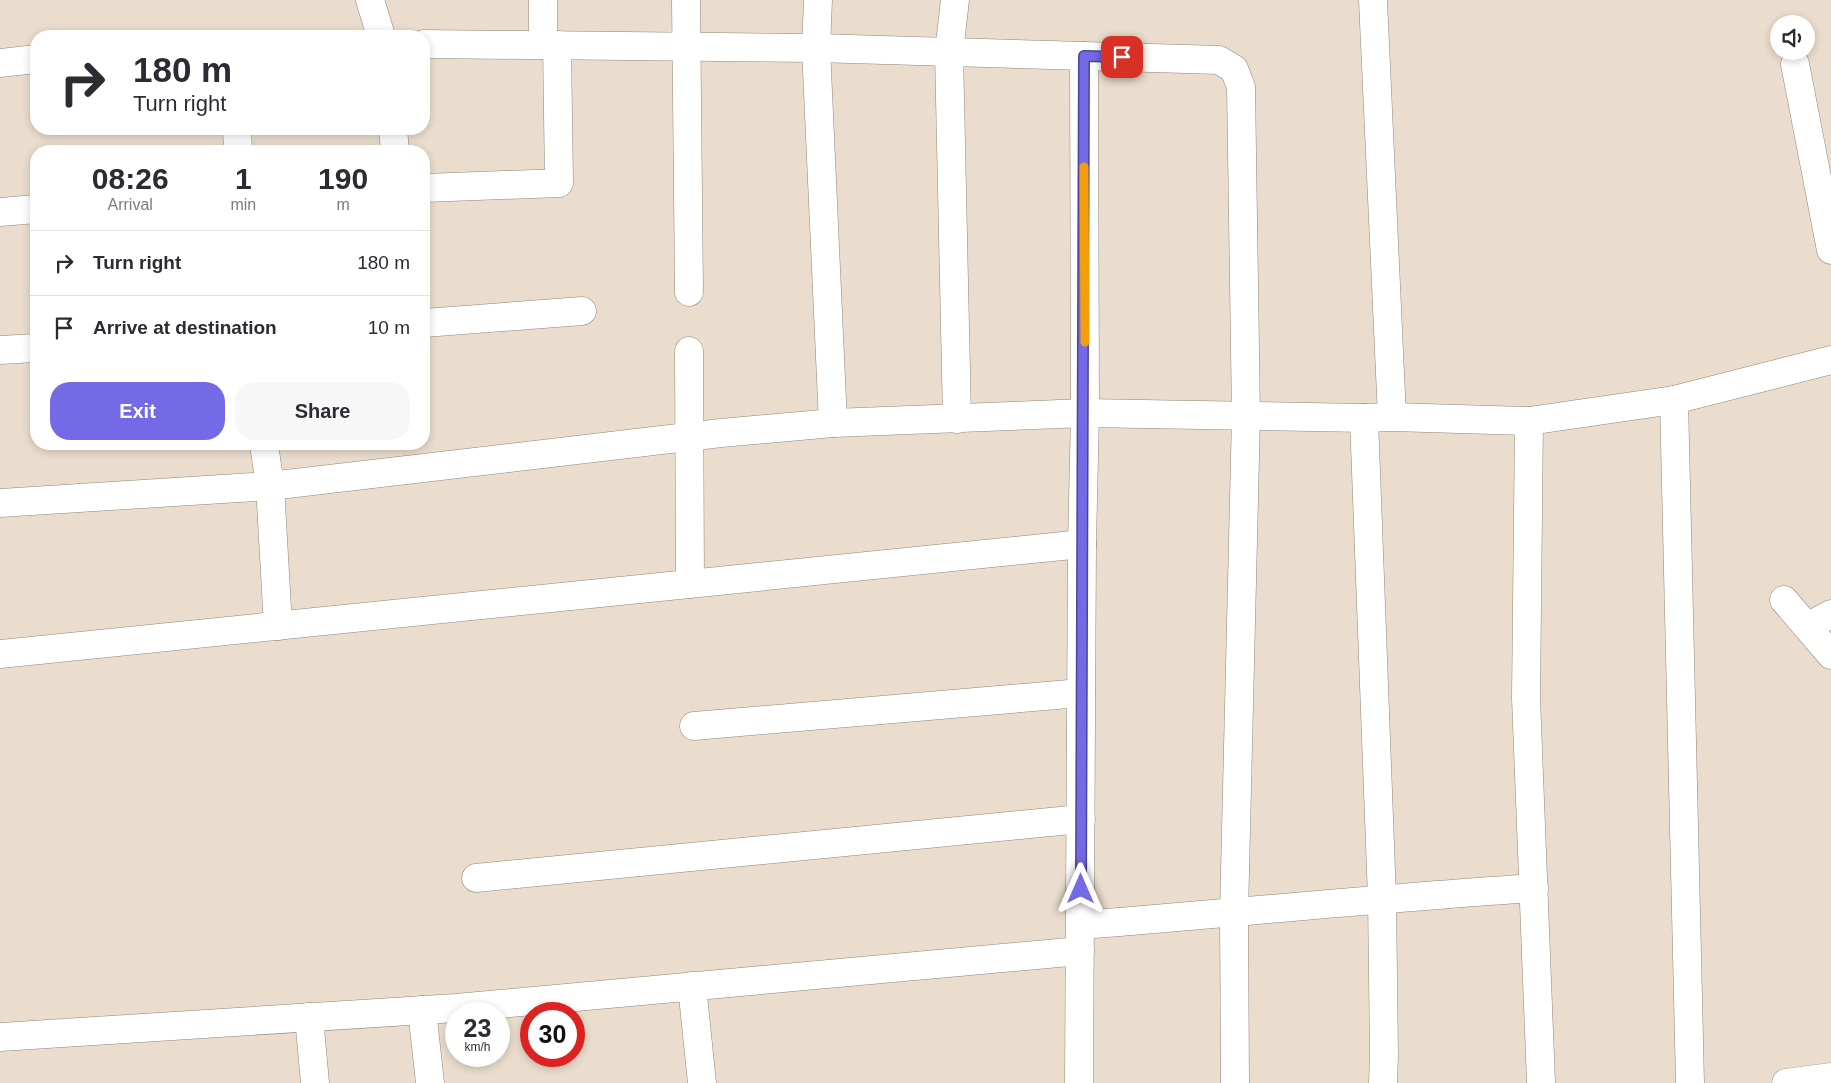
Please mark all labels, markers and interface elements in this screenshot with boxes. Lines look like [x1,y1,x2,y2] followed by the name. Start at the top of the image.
[1770,15,1815,60] map controls
[1770,15,1815,60] button: sound
[1101,36,1143,78] pin
[1108,43,1136,71] icon: arrive
[50,50,115,115] icon: right
[133,50,232,89] text: 180 m
[133,91,226,116] text: Turn right
[92,162,169,195] text: 08:26
[235,162,252,195] text: 1
[318,162,368,195] text: 190
[108,196,153,213] text: Arrival
[230,196,256,213] text: min
[336,196,350,213] text: m
[50,249,78,277] icon: right
[93,252,181,273] text: Turn right
[357,252,410,273] text: 180 m
[50,314,78,342] icon: arrive
[93,317,277,338] text: Arrive at destination
[368,317,410,338] text: 10 m
[50,382,225,440] button: Exit
[235,382,410,440] button: Share
[1054,862,1106,914] position arrow
[520,1002,585,1067] speed limit sign: 30
[464,1014,491,1042] text: 23
[464,1040,491,1054] text: km/h

